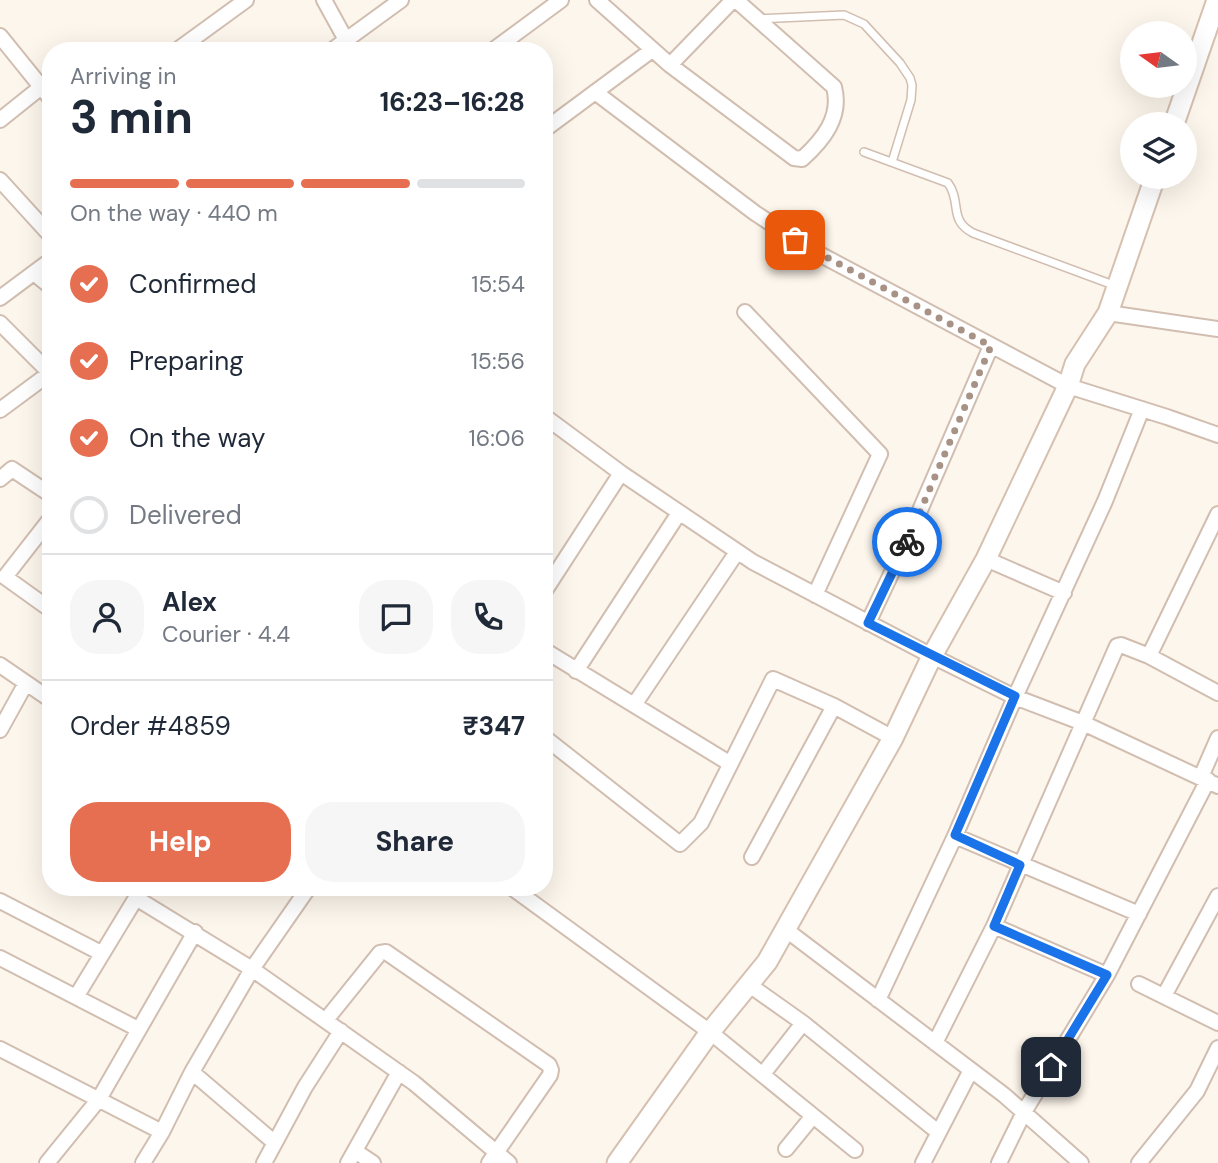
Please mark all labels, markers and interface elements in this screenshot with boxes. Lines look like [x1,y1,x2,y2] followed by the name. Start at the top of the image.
[1120,21,1197,98] north arrow
[1120,21,1197,189] map controls
[70,61,176,91] text: Arriving in
[380,85,525,119] text: 16:23–16:28
[70,87,193,147] text: 3 min
[1120,112,1197,189] button: layers
[70,198,278,228] text: On the way · 440 m
[765,210,825,270] pin
[776,221,814,259] icon: bag
[70,265,108,303] icon: check
[129,267,256,301] text: Confirmed
[471,269,525,299] text: 15:54
[70,342,108,380] icon: check
[129,344,244,378] text: Preparing
[471,346,525,376] text: 15:56
[70,419,108,457] icon: check
[129,421,265,455] text: On the way
[469,423,525,453] text: 16:06
[129,498,242,532] text: Delivered
[872,507,942,577] courier
[888,523,926,561] icon: bike
[70,580,144,654] button: person
[359,580,433,654] button: chat
[451,580,525,654] button: phone
[162,585,217,619] text: Alex
[162,619,290,649] text: Courier · 4.4
[70,709,231,743] text: Order #4859
[462,709,525,743] text: ₹347
[70,802,291,882] button: Help
[305,802,525,882] button: Share
[1021,1037,1081,1097] pin
[1032,1048,1070,1086] icon: home

